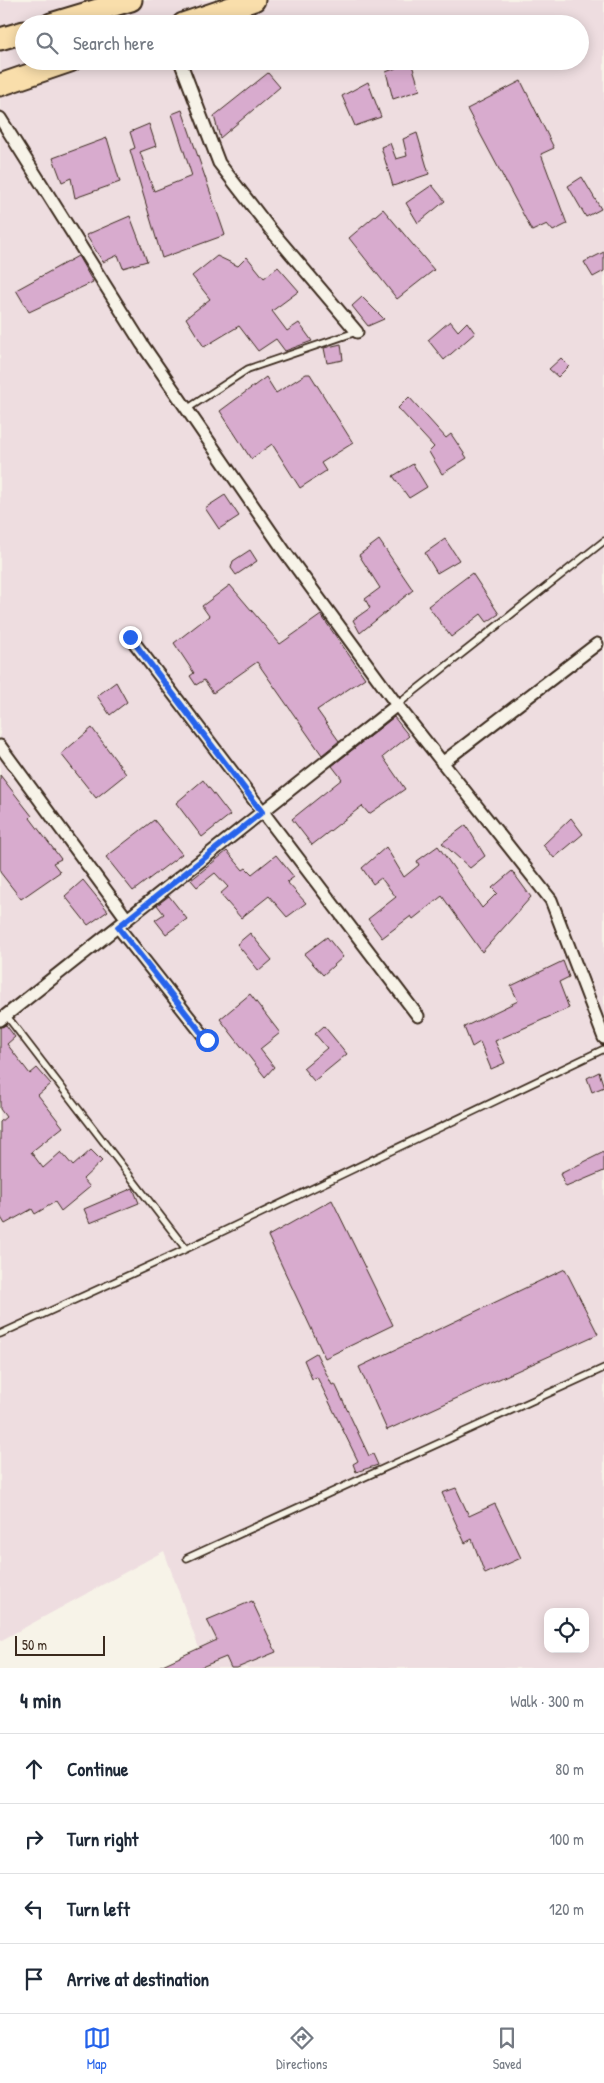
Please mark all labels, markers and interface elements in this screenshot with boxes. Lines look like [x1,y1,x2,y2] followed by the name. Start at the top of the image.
[15,15,589,70] search box
[33,29,61,57] icon: search
[73,30,154,56] text: Search here
[119,626,142,649] route end
[196,1029,219,1052] route start
[544,1608,589,1653] map controls
[544,1608,589,1653] button: locate
[15,1633,105,1656] scale bar
[22,1635,47,1654] text: 50 m
[20,1686,61,1715] text: 4 min
[510,1690,584,1712] text: Walk · 300 m
[20,1755,48,1783] icon: ahead
[67,1756,128,1782] text: Continue
[555,1758,584,1780] text: 80 m
[20,1825,48,1853] icon: right
[67,1826,138,1852] text: Turn right
[549,1828,584,1850] text: 100 m
[20,1895,48,1923] icon: left
[67,1896,130,1922] text: Turn left
[549,1898,584,1920] text: 120 m
[20,1965,48,1993] icon: arrive
[67,1966,209,1992] text: Arrive at destination
[83,2024,111,2073] tab: Map
[276,2024,327,2073] tab: Directions
[493,2024,521,2073] tab: Saved

